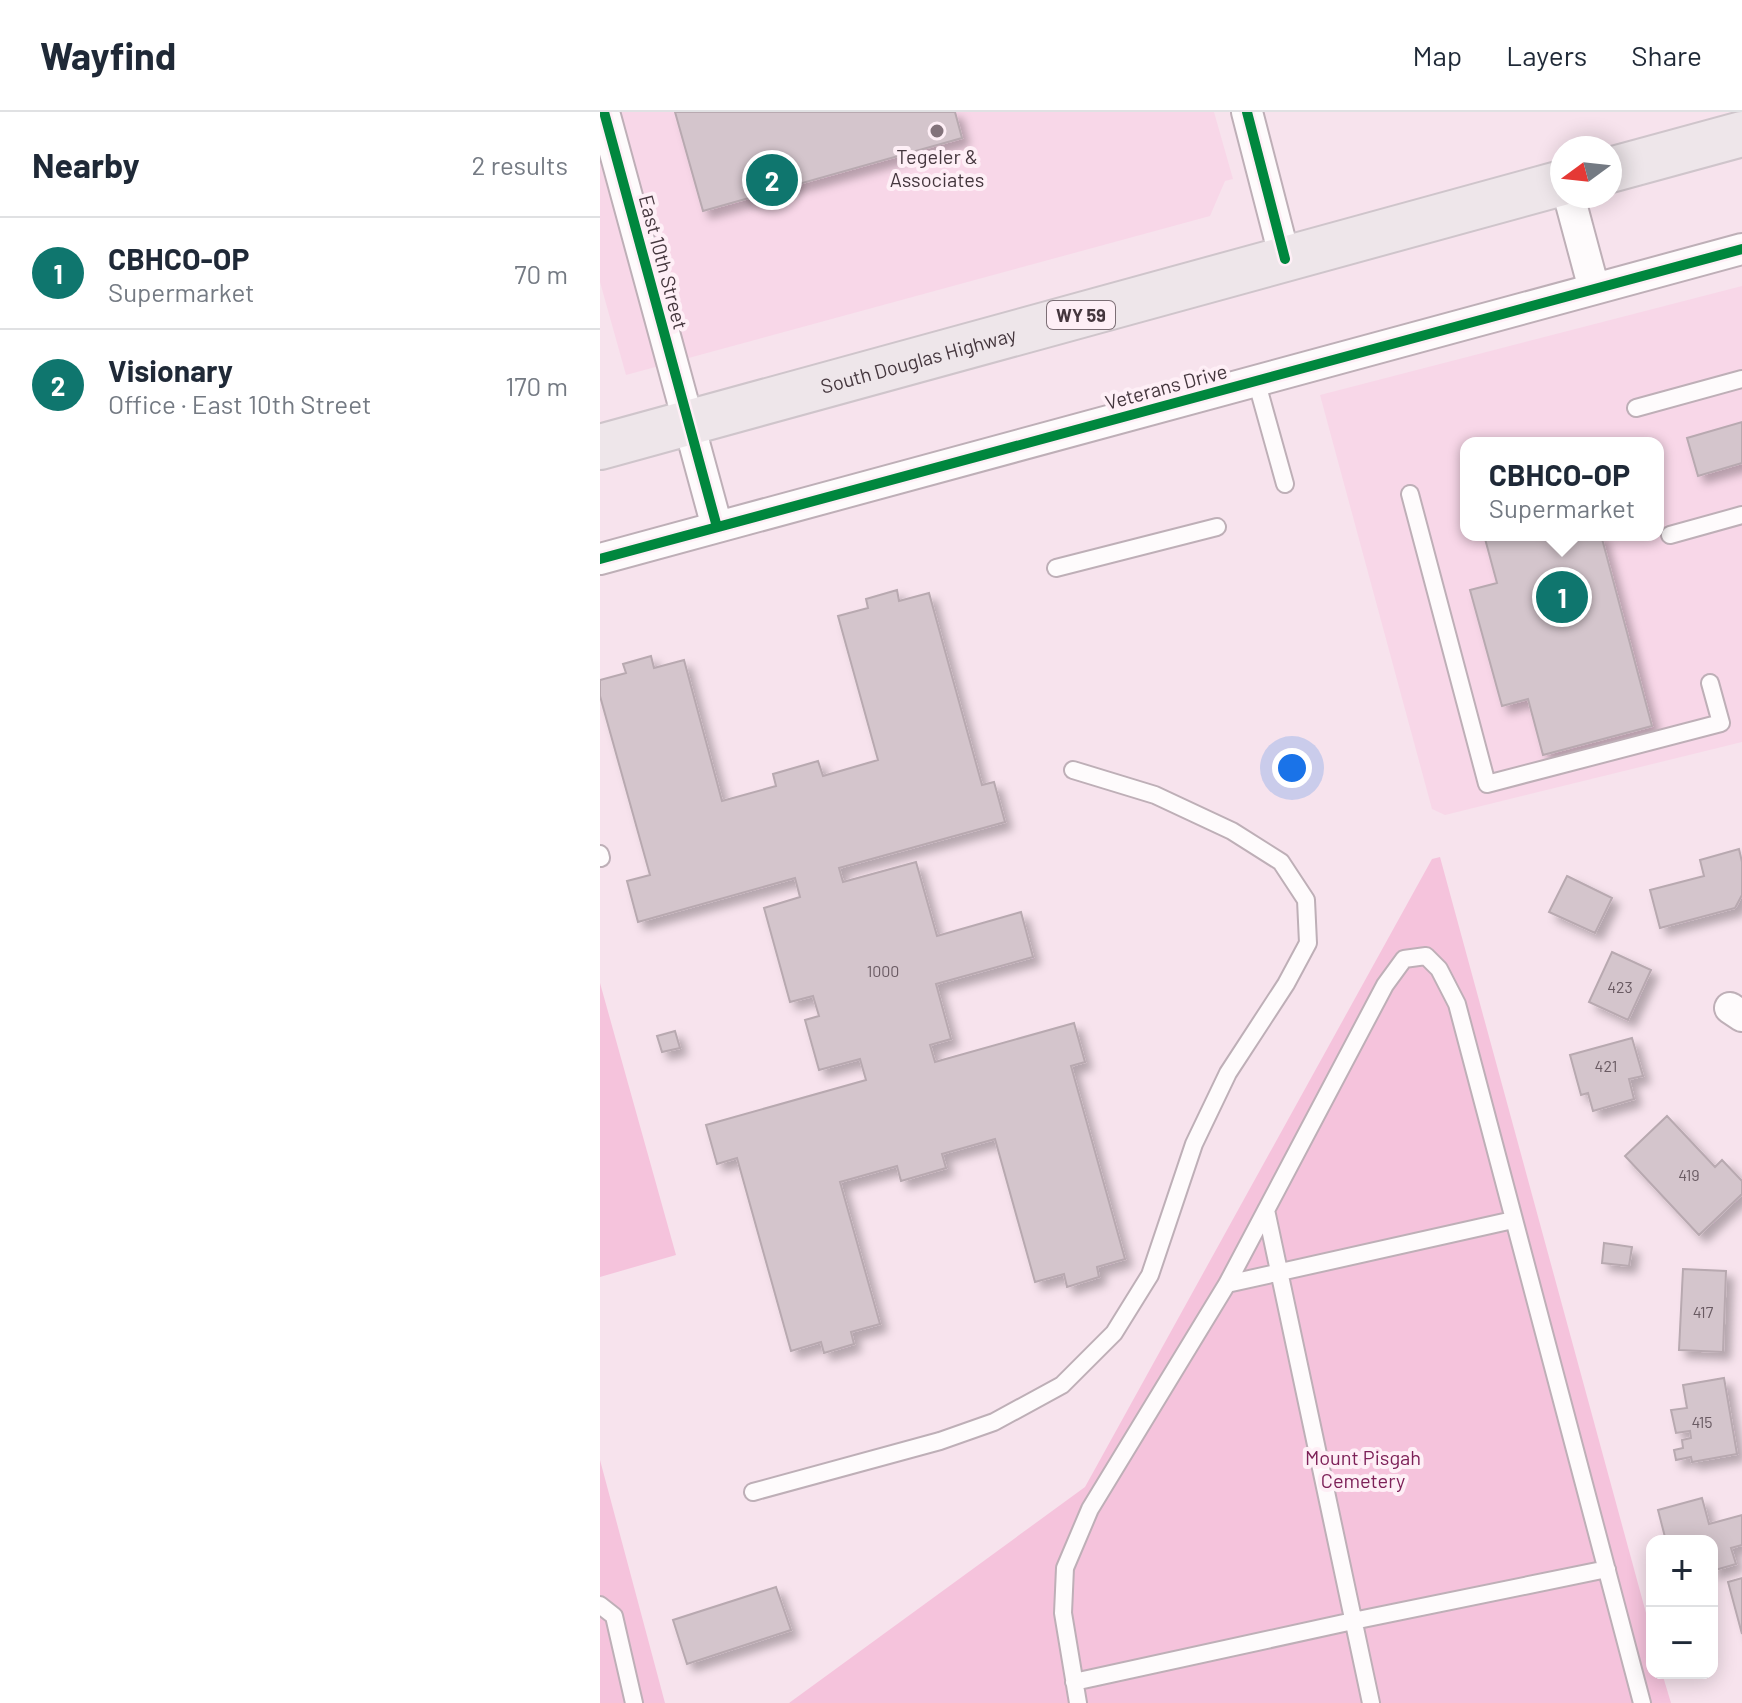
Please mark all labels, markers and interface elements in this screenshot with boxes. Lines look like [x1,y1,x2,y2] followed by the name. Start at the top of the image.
[40,32,176,78] text: Wayfind
[1412,38,1462,72] text: Map
[1506,38,1587,72] text: Layers
[1631,38,1702,72] text: Share
[928,122,946,140] marker: Tegeler & Associates
[1550,136,1622,208] north arrow
[32,144,140,185] text: Nearby
[890,144,984,191] place label: Tegeler & Associates
[472,149,568,180] text: 2 results
[746,150,798,210] pin: 2
[635,192,693,332] street label: East 10th Street
[108,240,249,276] text: CBHCO-OP
[53,258,63,289] text: 1
[514,258,568,289] text: 70 m
[108,276,255,307] text: Supermarket
[1047,301,1115,329] road number: WY 59
[818,321,1019,398] street label: South Douglas Highway
[108,352,233,388] text: Visionary
[1102,358,1230,414] street label: Veterans Drive
[51,370,65,401] text: 2
[505,370,568,401] text: 170 m
[108,388,371,419] text: Office · East 10th Street
[1460,437,1664,541] popup
[1489,456,1630,492] text: CBHCO-OP
[1489,492,1635,523] text: Supermarket
[1536,567,1588,627] pin: 1
[1272,748,1312,788] your location
[867,961,899,980] house number: 1000
[1607,977,1633,996] house number: 423
[1595,1056,1617,1075] house number: 421
[1678,1165,1700,1184] house number: 419
[1693,1302,1714,1321] house number: 417
[1691,1412,1713,1431] house number: 415
[1305,1445,1421,1492] park label: Mount Pisgah Cemetery
[1646,1535,1718,1679] map controls
[1646,1535,1718,1607] button: +
[1646,1607,1718,1679] button: −

